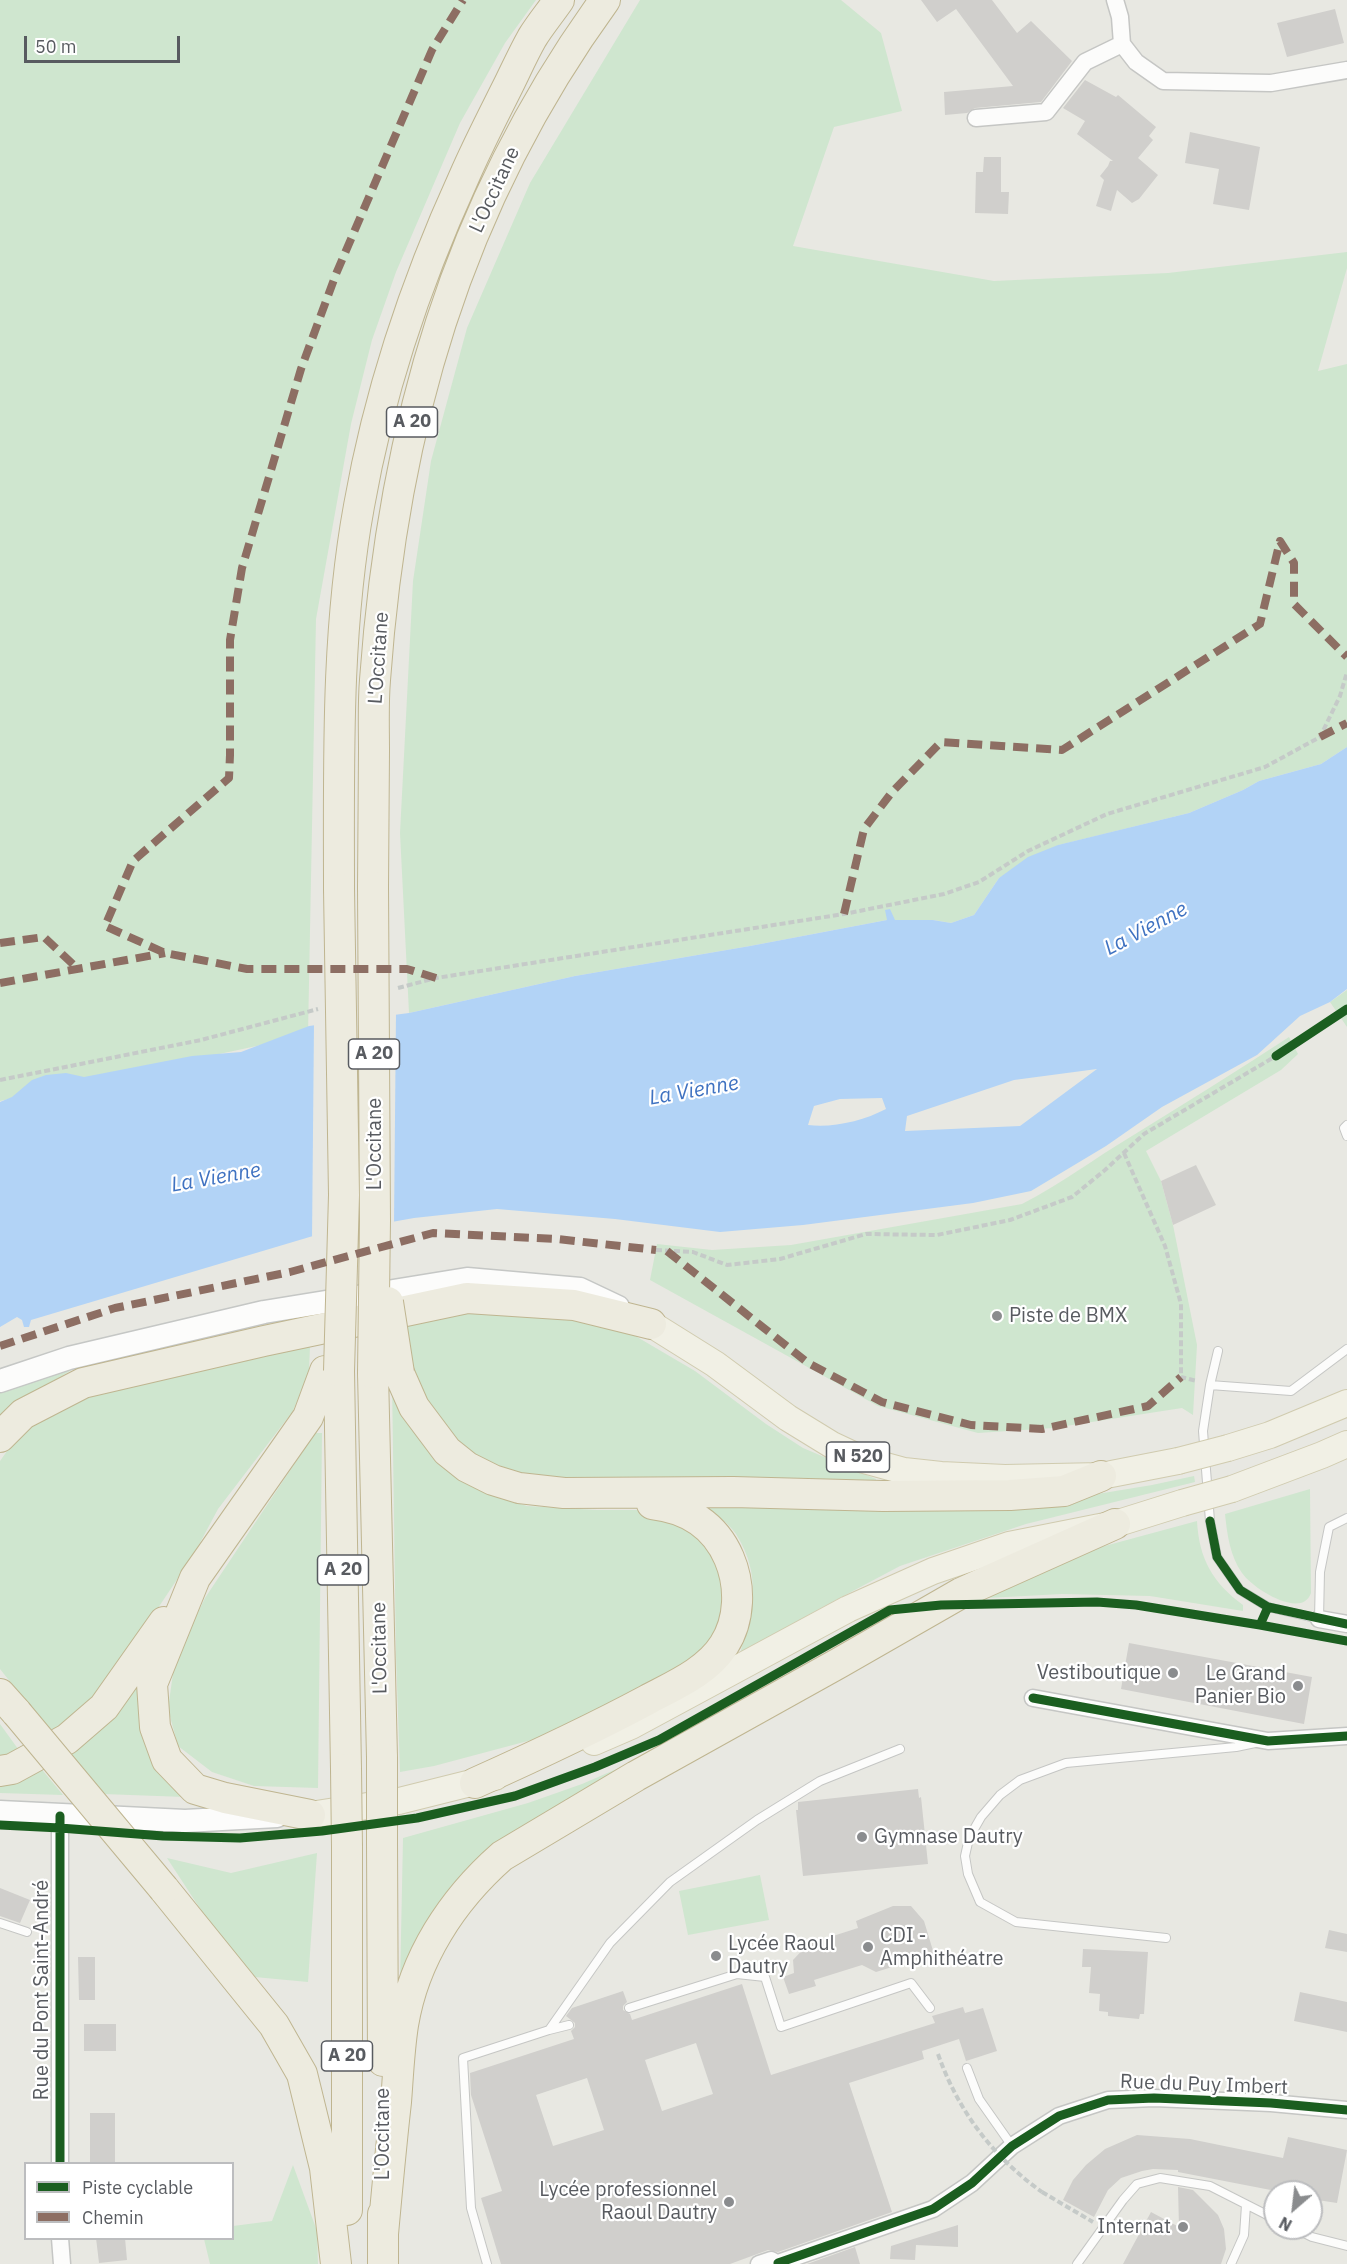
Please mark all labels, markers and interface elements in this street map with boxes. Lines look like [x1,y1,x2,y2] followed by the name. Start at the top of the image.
[27,24,183,62] scale bar
[35,35,77,58] text: 50 m
[465,143,525,237] street label: L'Occitane
[386,407,438,437] road number: A 20
[364,611,394,705] street label: L'Occitane
[1100,897,1192,961] water label: La Vienne
[348,1039,400,1069] road number: A 20
[647,1071,741,1111] water label: La Vienne
[363,1098,387,1190] street label: L'Occitane
[169,1158,263,1198] water label: La Vienne
[1009,1304,1127,1328] place label: Piste de BMX
[990,1309,1004,1323] marker: Piste de BMX
[826,1442,890,1472] road number: N 520
[318,1555,368,1585] road number: A 20
[367,1602,393,1694] street label: L'Occitane
[1037,1661,1161,1685] place label: Vestiboutique
[1195,1662,1286,1709] place label: Le Grand Panier Bio
[1166,1666,1180,1680] marker: Vestiboutique
[1291,1679,1305,1693] marker: Le Grand Panier Bio
[874,1825,1023,1849] place label: Gymnase Dautry
[855,1830,869,1844] marker: Gymnase Dautry
[30,1880,54,2100] street label: Rue du Pont Saint-André
[880,1924,1004,1971] place label: CDI - Amphithéatre
[728,1932,835,1979] place label: Lycée Raoul Dautry
[861,1940,875,1954] marker: CDI - Amphithéatre
[709,1949,723,1963] marker: Lycée Raoul Dautry
[322,2041,372,2071] road number: A 20
[1120,2070,1288,2100] street label: Rue du Puy Imbert
[371,2088,395,2180] street label: L'Occitane
[24,2162,234,2240] legend
[82,2176,193,2199] text: Piste cyclable
[539,2178,717,2225] place label: Lycée professionnel Raoul Dautry
[1263,2180,1323,2240] north arrow
[722,2195,736,2209] marker: Lycée professionnel Raoul Dautry
[82,2206,144,2229] text: Chemin
[1276,2213,1295,2236] text: N
[1097,2215,1171,2239] place label: Internat
[1176,2220,1190,2234] marker: Internat

